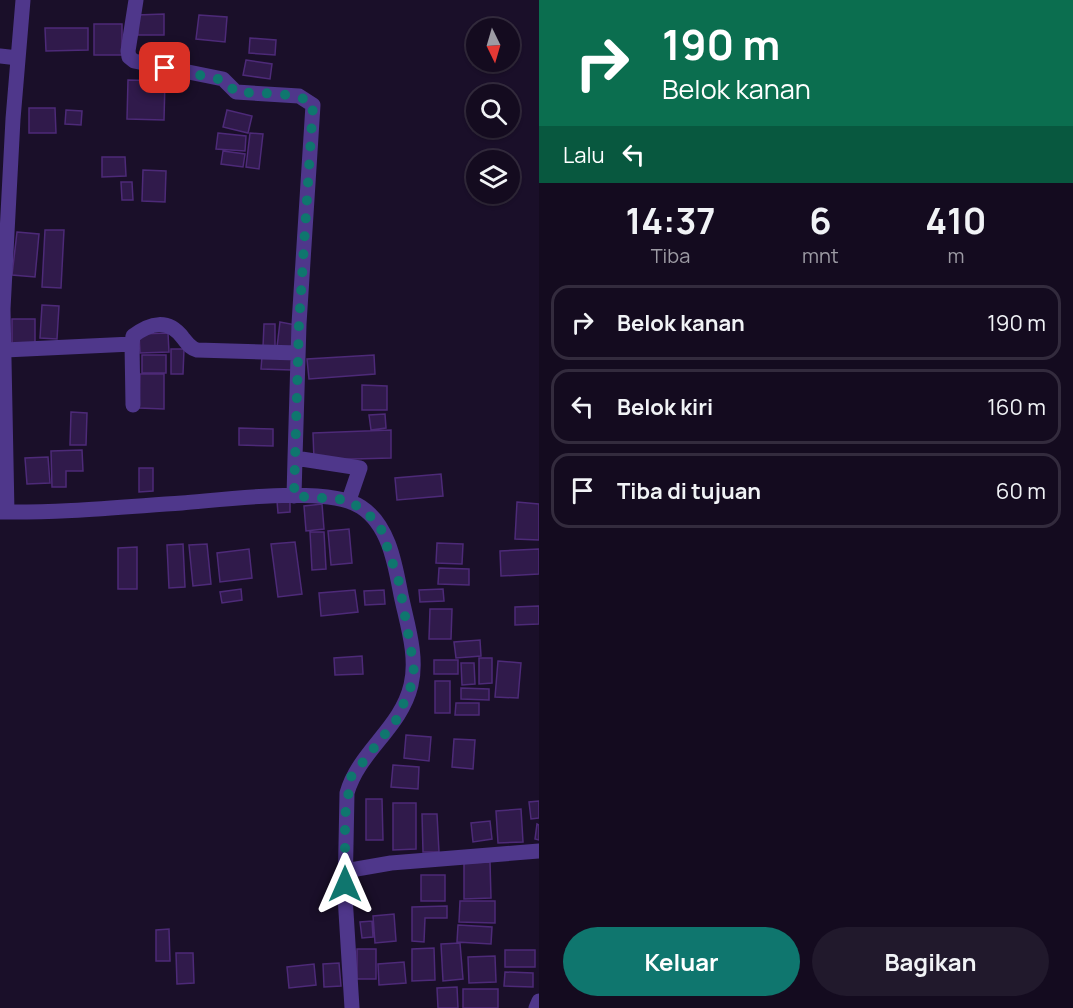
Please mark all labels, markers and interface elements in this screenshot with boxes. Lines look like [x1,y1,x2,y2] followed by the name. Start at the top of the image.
[662,15,780,73] text: 190 m
[466,18,520,72] north arrow
[466,18,520,204] map controls
[563,24,641,102] icon: right
[139,42,190,93] pin
[148,51,181,84] icon: arrive
[662,70,811,107] text: Belok kanan
[466,84,520,138] button: search
[617,138,650,171] icon: left
[563,140,605,170] text: Lalu
[466,150,520,204] button: layers
[625,196,716,245] text: 14:37
[809,196,832,245] text: 6
[925,196,987,245] text: 410
[651,242,690,269] text: Tiba
[802,242,839,269] text: mnt
[947,242,964,269] text: m
[566,306,599,339] icon: right
[617,308,745,338] text: Belok kanan
[987,308,1046,338] text: 190 m
[566,390,599,423] icon: left
[617,392,713,422] text: Belok kiri
[987,392,1046,422] text: 160 m
[566,474,599,507] icon: arrive
[617,476,761,506] text: Tiba di tujuan
[996,476,1046,506] text: 60 m
[313,852,377,916] position arrow
[563,927,800,996] button: Keluar
[812,927,1049,996] button: Bagikan

